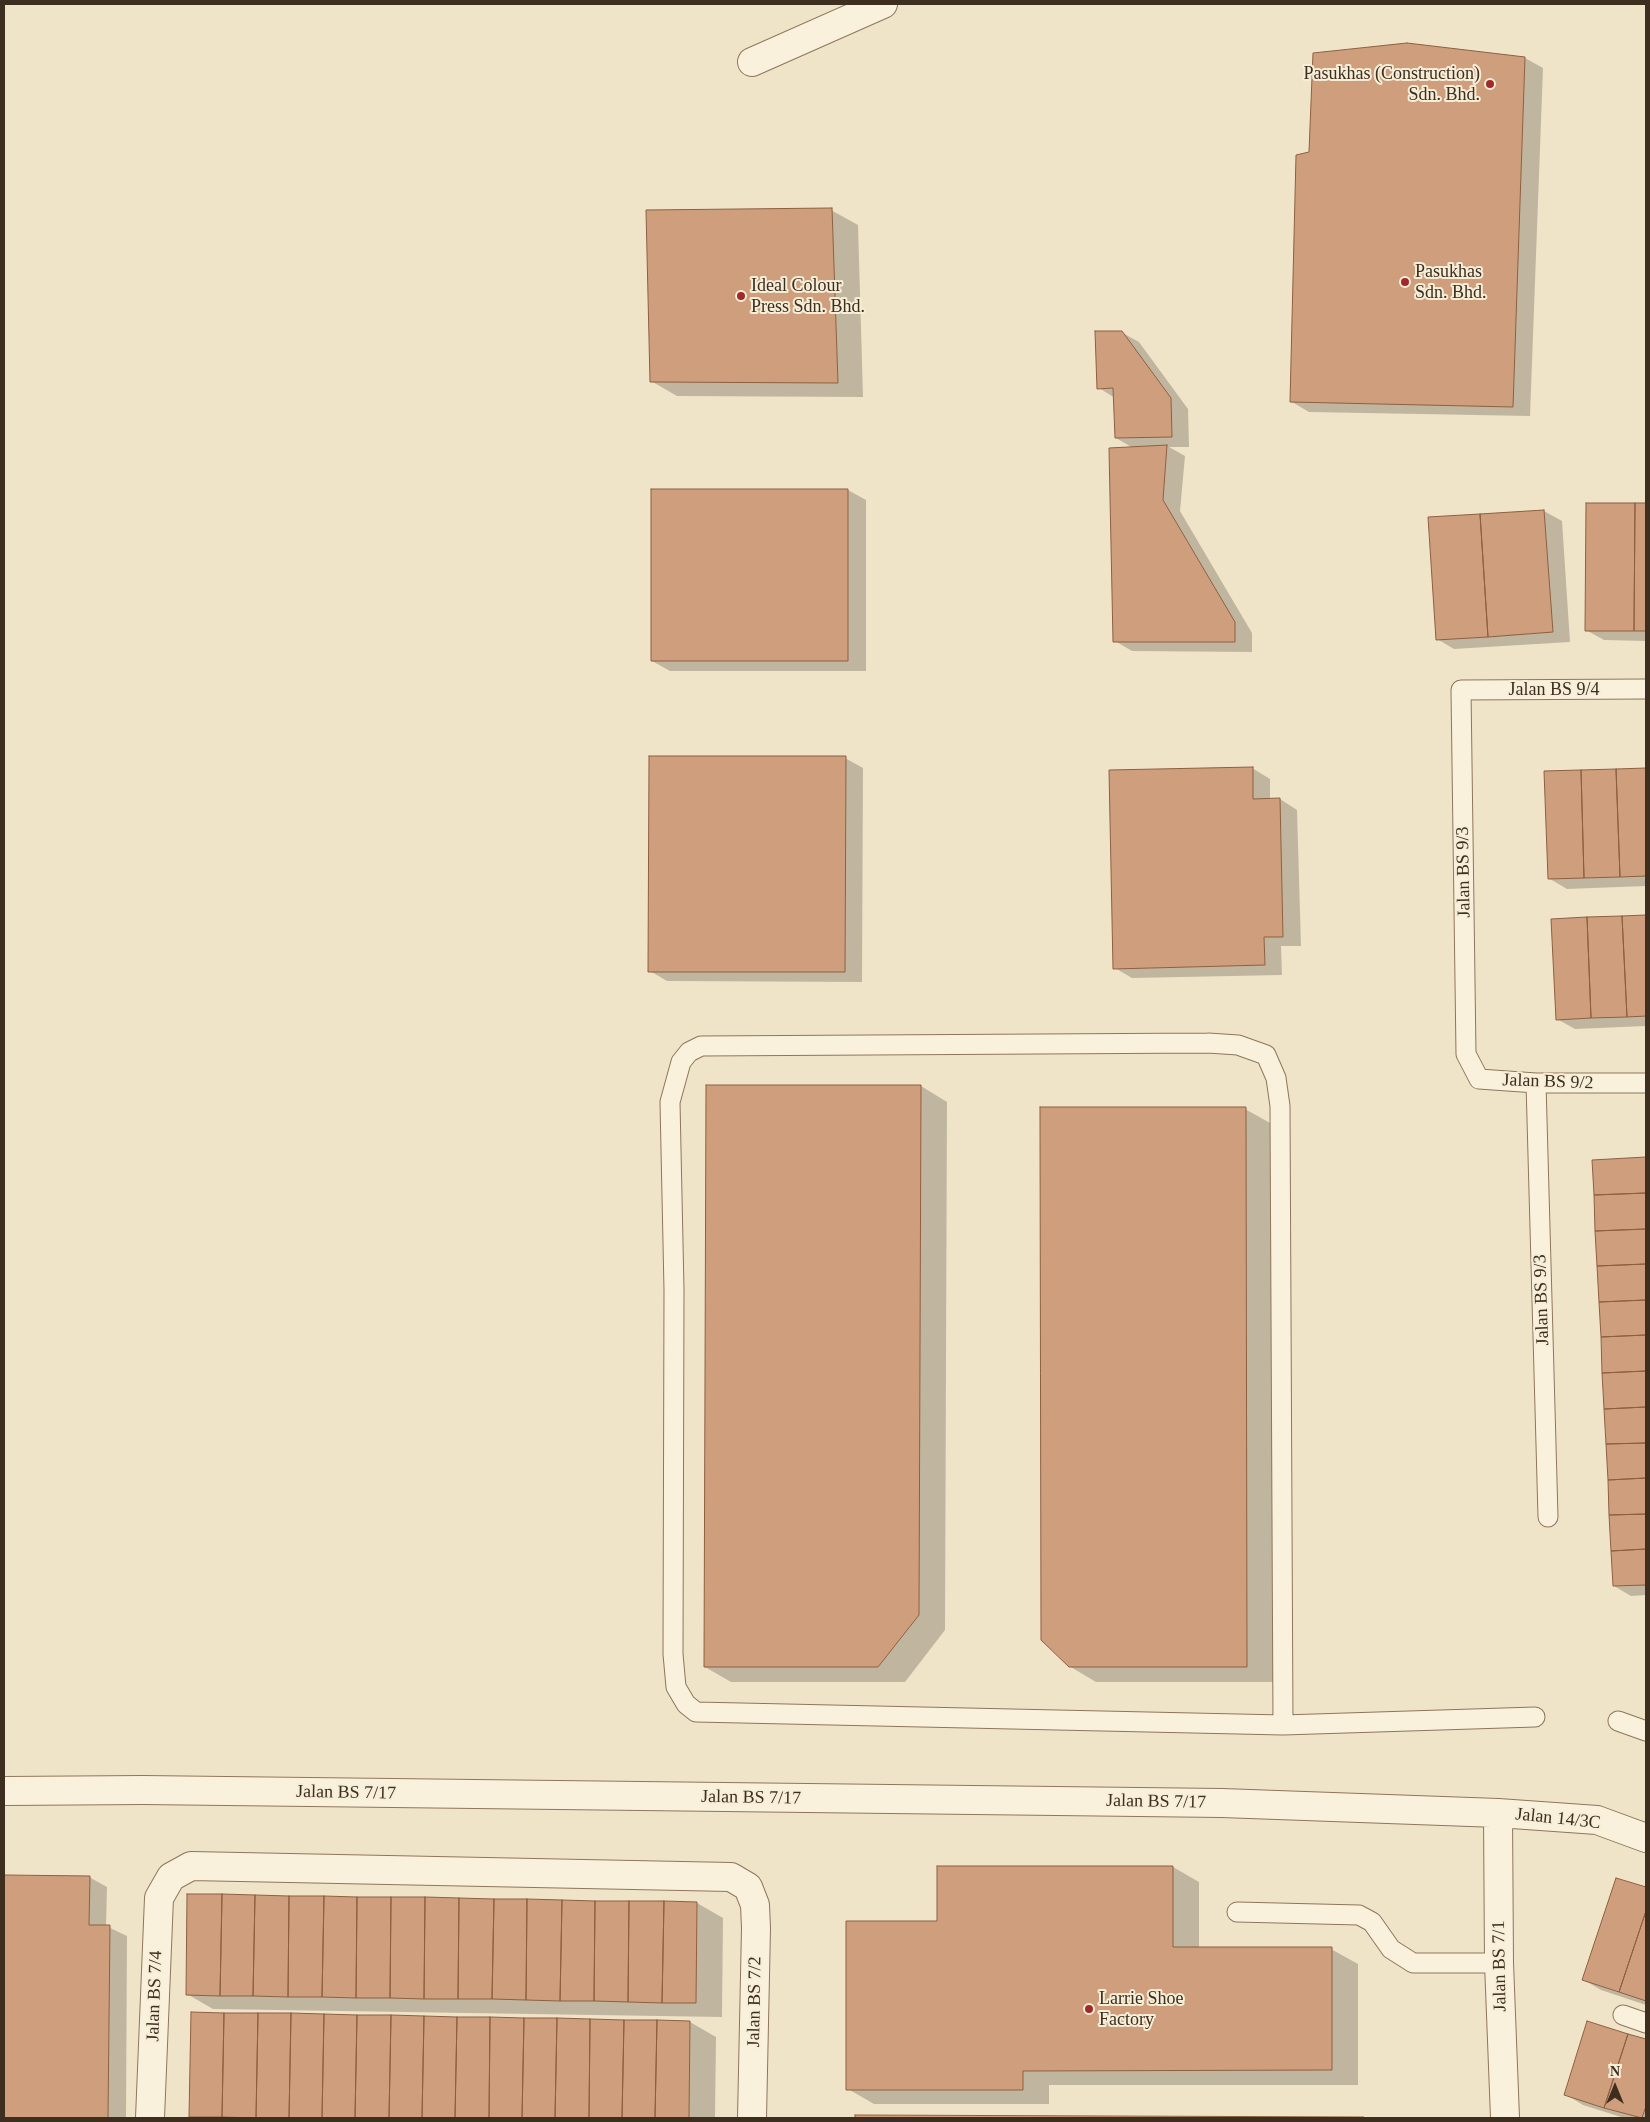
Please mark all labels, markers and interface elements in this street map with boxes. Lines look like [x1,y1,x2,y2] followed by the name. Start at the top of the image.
[1304,63,1480,106] place label: Pasukhas (Construction) Sdn. Bhd.
[1484,78,1496,90] marker: Pasukhas (Construction) Sdn. Bhd.
[1415,261,1487,304] place label: Pasukhas Sdn. Bhd.
[751,275,865,318] place label: Ideal Colour Press Sdn. Bhd.
[1399,276,1411,288] marker: Pasukhas Sdn. Bhd.
[735,290,747,302] marker: Ideal Colour Press Sdn. Bhd.
[1508,679,1600,701] street label: Jalan BS 9/4
[1452,826,1476,918] street label: Jalan BS 9/3
[1502,1070,1594,1094] street label: Jalan BS 9/2
[1530,1254,1554,1346] street label: Jalan BS 9/3
[296,1781,396,1805] street label: Jalan BS 7/17
[701,1786,801,1810] street label: Jalan BS 7/17
[1106,1790,1206,1814] street label: Jalan BS 7/17
[1514,1804,1602,1834] street label: Jalan 14/3C
[1488,1920,1512,2012] street label: Jalan BS 7/1
[143,1950,167,2042] street label: Jalan BS 7/4
[743,1956,767,2048] street label: Jalan BS 7/2
[1099,1988,1183,2030] place label: Larrie Shoe Factory
[1083,2003,1095,2015] marker: Larrie Shoe Factory
[1590,2062,1640,2112] north arrow
[1610,2064,1620,2079] text: N

